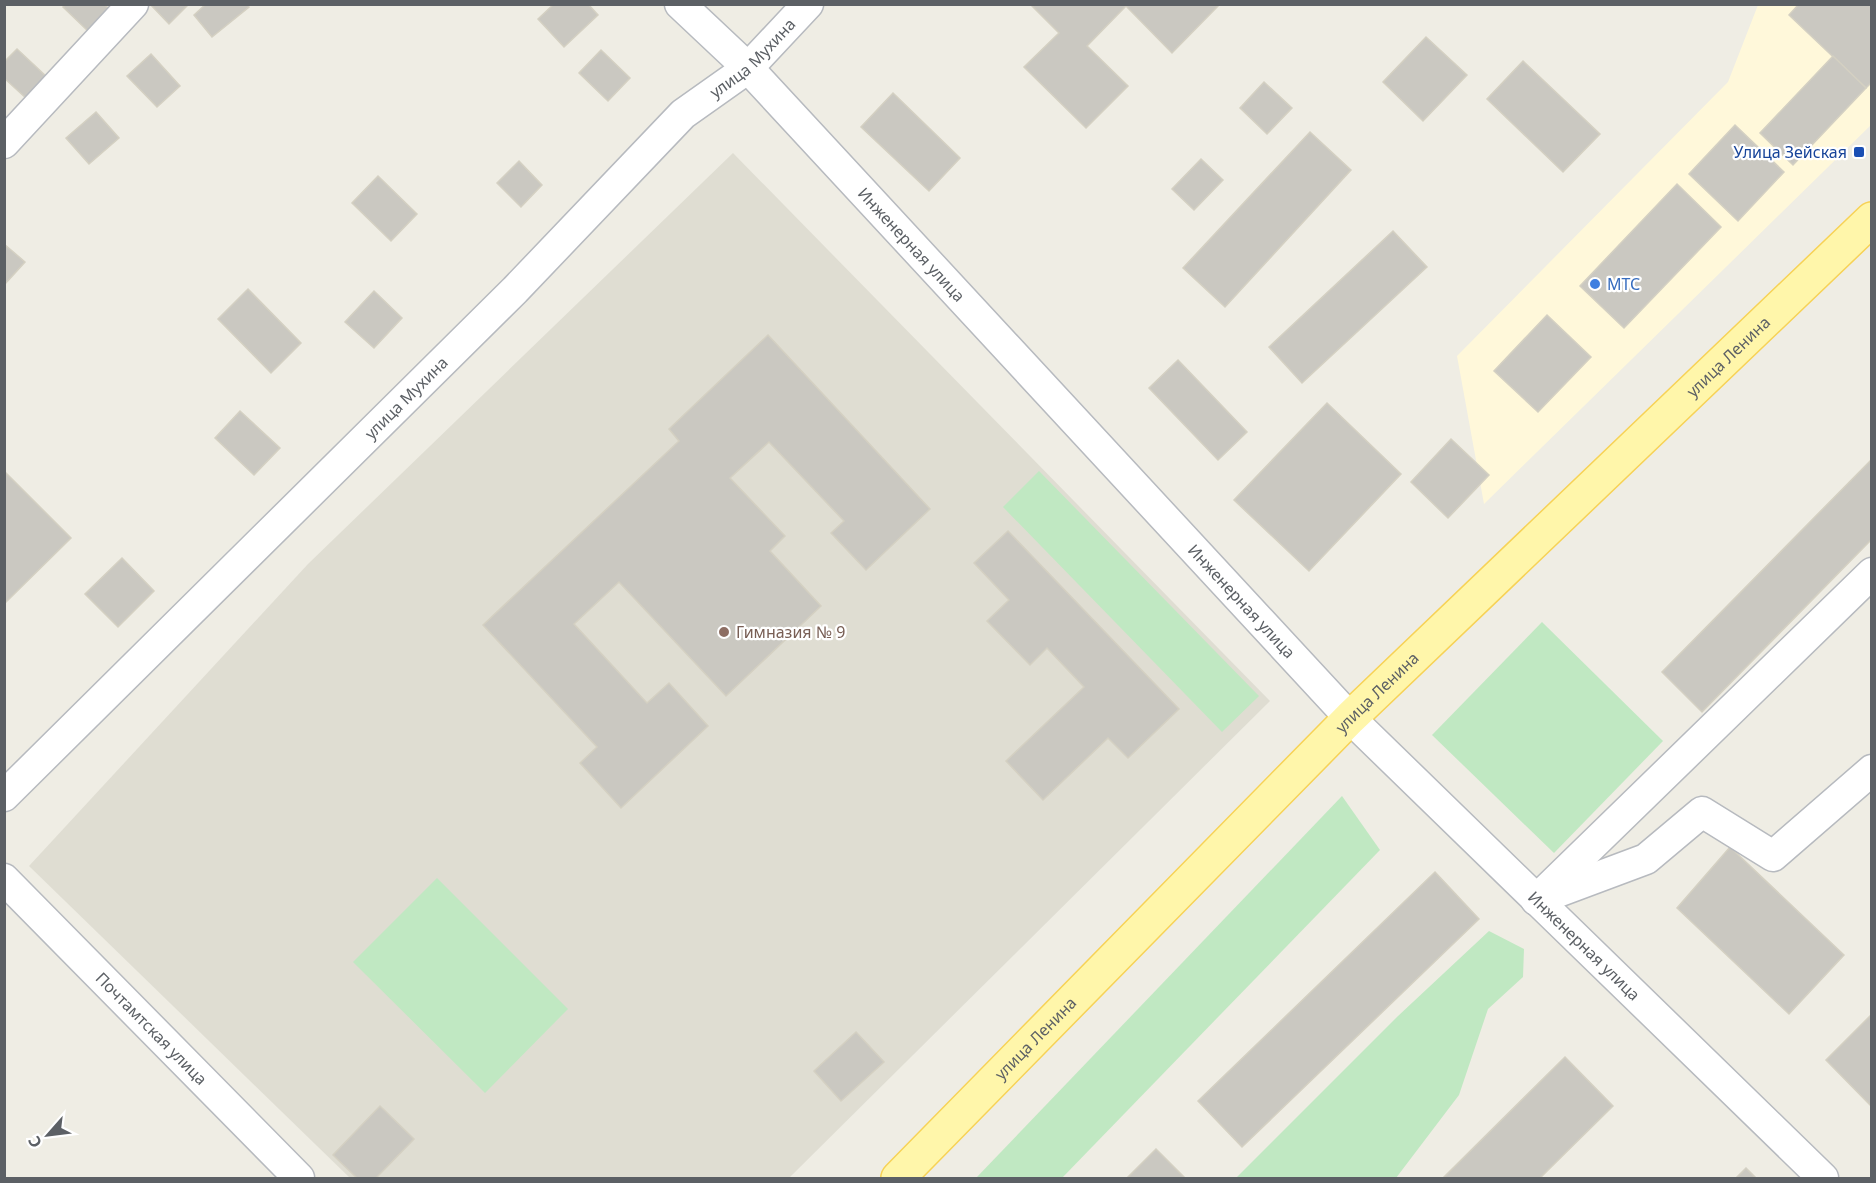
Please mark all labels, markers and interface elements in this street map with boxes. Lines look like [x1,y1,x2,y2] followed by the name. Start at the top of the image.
[705,13,800,103] street label: улица Мухина
[1734,141,1847,163] place label: Улица Зейская
[1852,145,1866,159] marker: Улица Зейская
[853,183,970,306] street label: Инженерная улица
[1607,273,1640,295] place label: МТС
[1588,277,1602,291] marker: МТС
[1681,311,1775,402] street label: улица Ленина
[360,352,453,444] street label: улица Мухина
[1183,539,1300,663] street label: Инженерная улица
[736,621,845,643] place label: Гимназия № 9
[717,625,731,639] marker: Гимназия № 9
[1330,647,1423,738] street label: улица Ленина
[1523,886,1645,1005] street label: Инженерная улица
[91,967,212,1090] street label: Почтамтская улица
[990,992,1081,1084] street label: улица Ленина
[18,1105,78,1165] north arrow
[23,1132,47,1152] text: С

